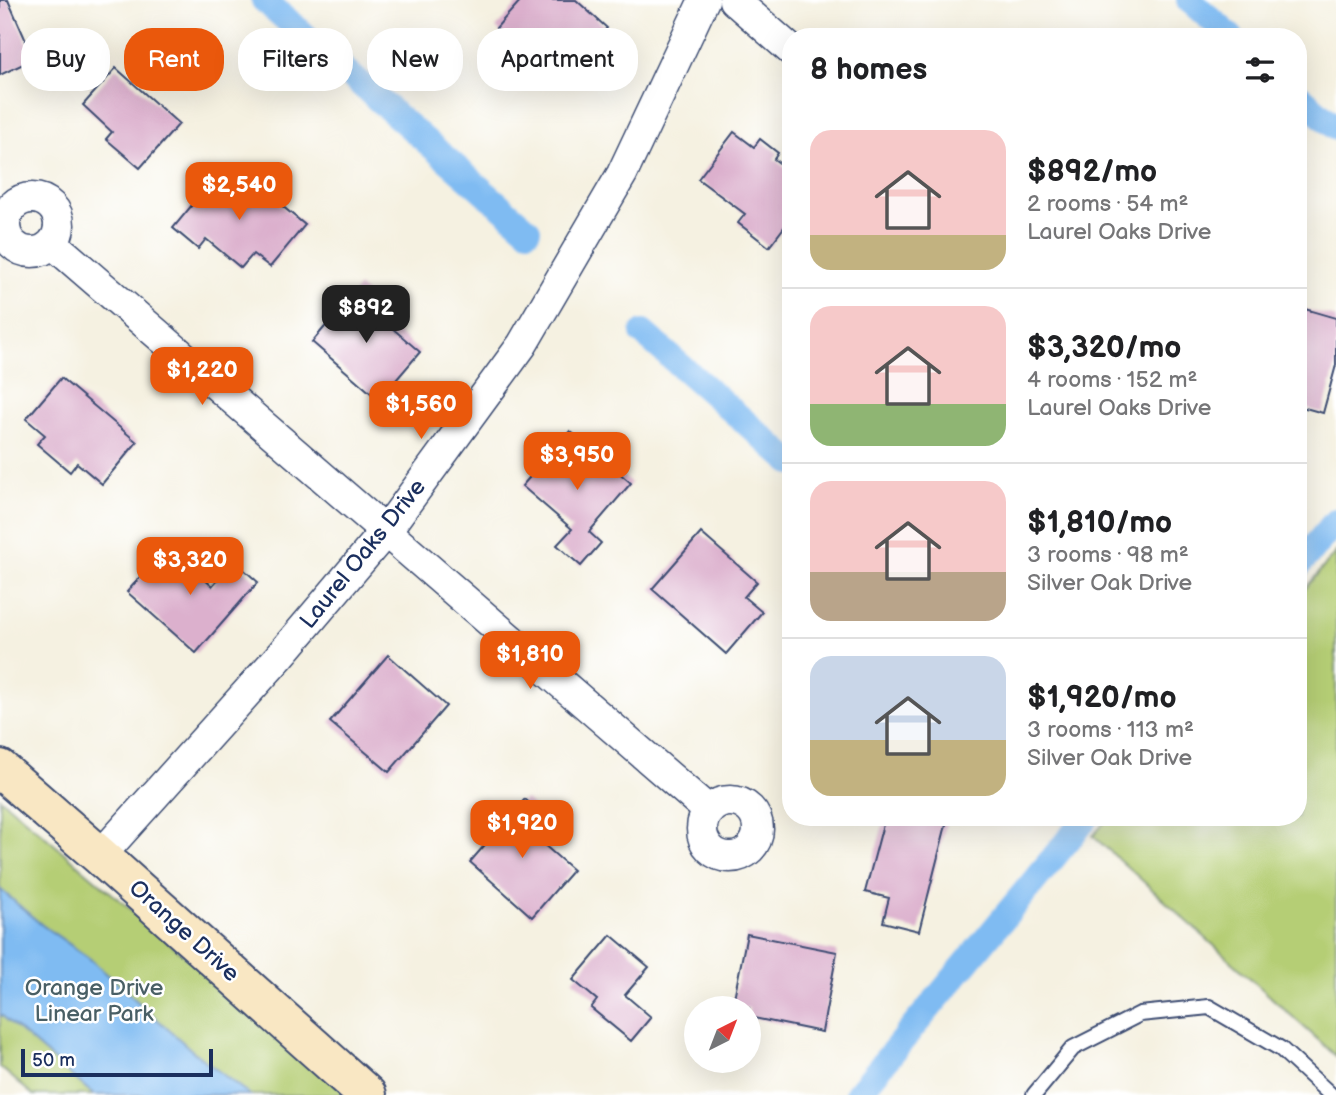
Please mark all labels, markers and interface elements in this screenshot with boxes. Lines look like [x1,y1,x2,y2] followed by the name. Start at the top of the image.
[21,28,110,91] chip: Buy
[124,28,224,91] chip: Rent
[238,28,353,91] chip: Filters
[367,28,463,91] chip: New
[477,28,638,91] chip: Apartment
[1241,51,1279,89] icon: filters
[810,52,927,88] text: 8 homes
[1027,154,1157,190] text: $892/mo
[866,158,950,242] icon: home
[182,162,296,222] pin: $2,540
[201,171,277,199] text: $2,540
[1027,190,1189,218] text: 2 rooms · 54 m²
[1027,218,1211,246] text: Laurel Oaks Drive
[325,286,407,345] pin: $892
[338,294,394,322] text: $892
[1027,330,1181,366] text: $3,320/mo
[866,334,950,418] icon: home
[145,348,259,407] pin: $1,220
[166,356,238,384] text: $1,220
[1027,366,1197,394] text: 4 rooms · 152 m²
[364,382,478,441] pin: $1,560
[385,390,457,418] text: $1,560
[1027,394,1211,422] text: Laurel Oaks Drive
[520,433,634,492] pin: $3,950
[540,441,614,469] text: $3,950
[294,474,432,634] street label: Laurel Oaks Drive
[1027,505,1172,541] text: $1,810/mo
[866,509,950,593] icon: home
[133,538,247,597] pin: $3,320
[1027,541,1189,569] text: 3 rooms · 98 m²
[153,546,227,574] text: $3,320
[1027,569,1192,597] text: Silver Oak Drive
[473,632,587,691] pin: $1,810
[496,640,564,668] text: $1,810
[1027,680,1177,716] text: $1,920/mo
[866,684,950,768] icon: home
[1027,716,1194,744] text: 3 rooms · 113 m²
[1027,744,1192,772] text: Silver Oak Drive
[465,800,579,860] pin: $1,920
[486,809,558,837] text: $1,920
[123,874,245,988] street label: Orange Drive
[25,974,163,1028] park label: Orange Drive Linear Park
[684,996,761,1073] north arrow
[684,996,761,1073] map controls
[21,1046,214,1078] scale bar
[32,1049,75,1072] text: 50 m

